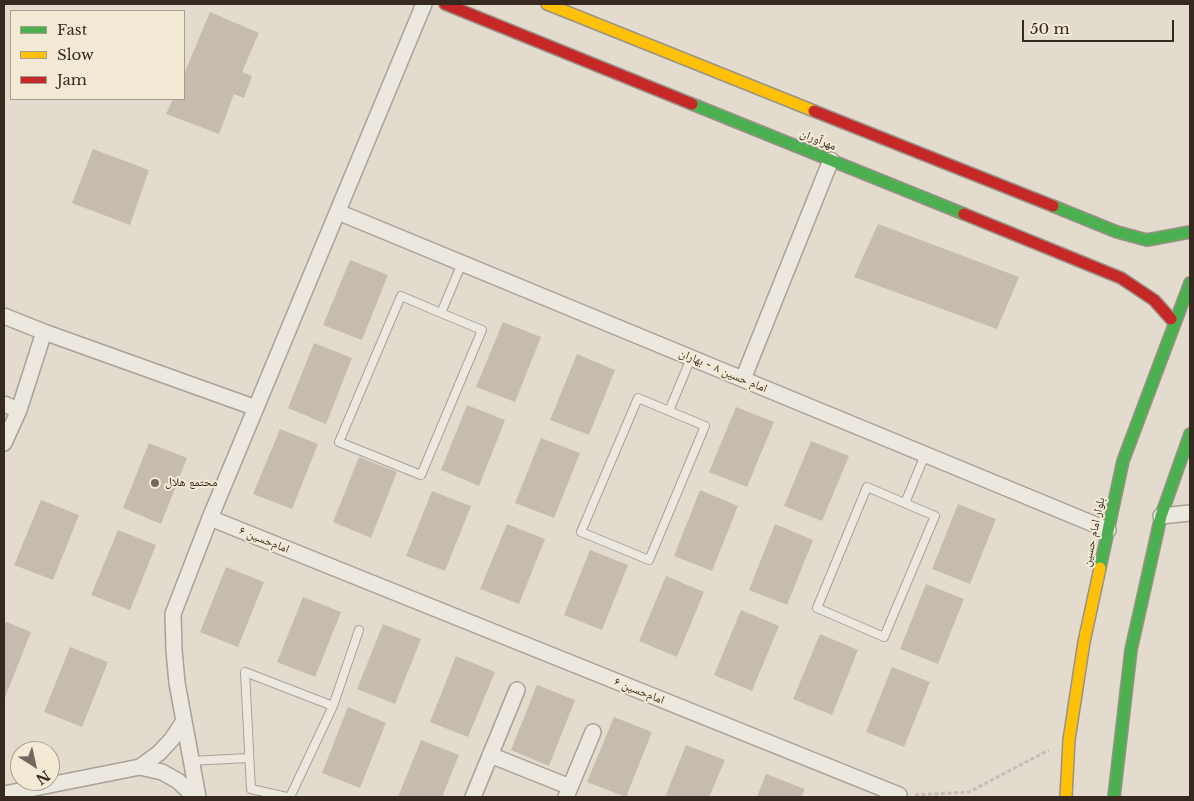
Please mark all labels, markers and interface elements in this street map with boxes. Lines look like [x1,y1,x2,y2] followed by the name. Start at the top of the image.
[10,10,185,100] legend
[1024,10,1176,42] scale bar
[1030,19,1070,38] text: 50 m
[57,20,87,39] text: Fast
[57,45,94,64] text: Slow
[57,70,87,89] text: Jam
[798,126,838,154] street label: مهرآوران
[677,346,769,396] street label: امام حسین ۸ - بهاران
[165,476,217,490] place label: محتمع هلال
[149,477,161,489] marker: محتمع هلال
[1080,496,1108,568] street label: بلوار امام حسین
[237,523,291,557] street label: امام‌حسین ۶
[612,674,666,708] street label: امام‌حسین ۶
[10,741,60,791] north arrow
[32,766,54,789] text: N

